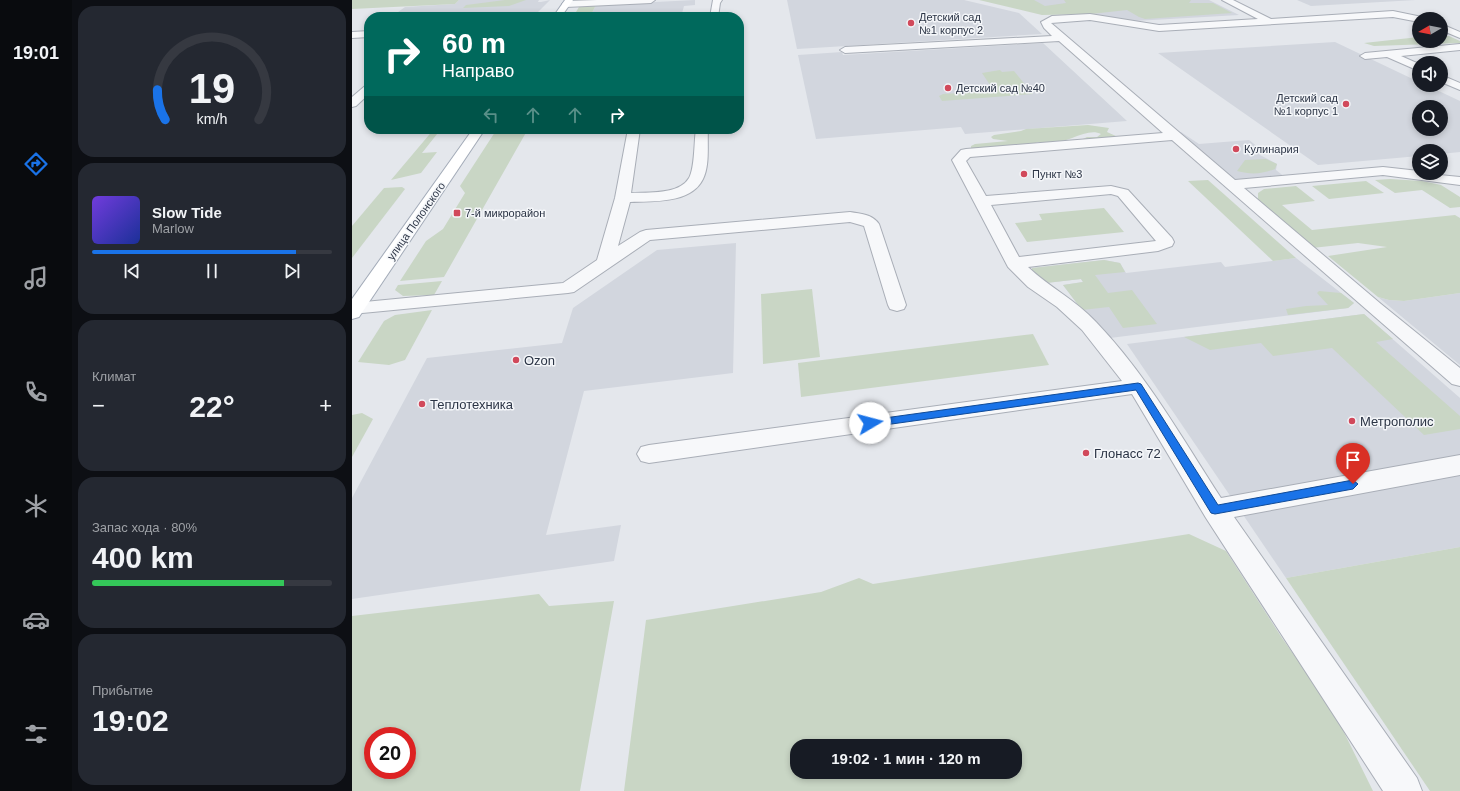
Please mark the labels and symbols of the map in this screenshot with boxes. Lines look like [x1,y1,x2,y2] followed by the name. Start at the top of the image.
[919,11,983,36] place label: Детский сад №1 корпус 2
[1412,12,1448,48] north arrow
[906,18,916,28] marker: Детский сад №1 корпус 2
[956,82,1045,94] place label: Детский сад №40
[943,83,953,93] marker: Детский сад №40
[1274,92,1339,117] place label: Детский сад №1 корпус 1
[1341,99,1351,109] marker: Детский сад №1 корпус 1
[1244,143,1299,155] place label: Кулинария
[1231,144,1241,154] marker: Кулинария
[1032,168,1082,180] place label: Пункт №3
[1019,169,1029,179] marker: Пункт №3
[385,180,447,262] street label: улица Полонского
[465,207,545,219] place label: 7-й микрорайон
[452,208,462,218] marker: 7-й микрорайон
[524,353,555,368] place label: Ozon
[511,355,521,365] marker: Ozon
[430,397,514,412] place label: Теплотехника
[417,399,427,409] marker: Теплотехника
[849,402,891,444] position arrow
[1360,414,1434,429] place label: Метрополис
[1347,416,1357,426] marker: Метрополис
[1336,443,1370,484] pin
[1094,446,1161,461] place label: Глонасс 72
[1081,448,1091,458] marker: Глонасс 72
[364,727,416,779] speed limit sign: 20

